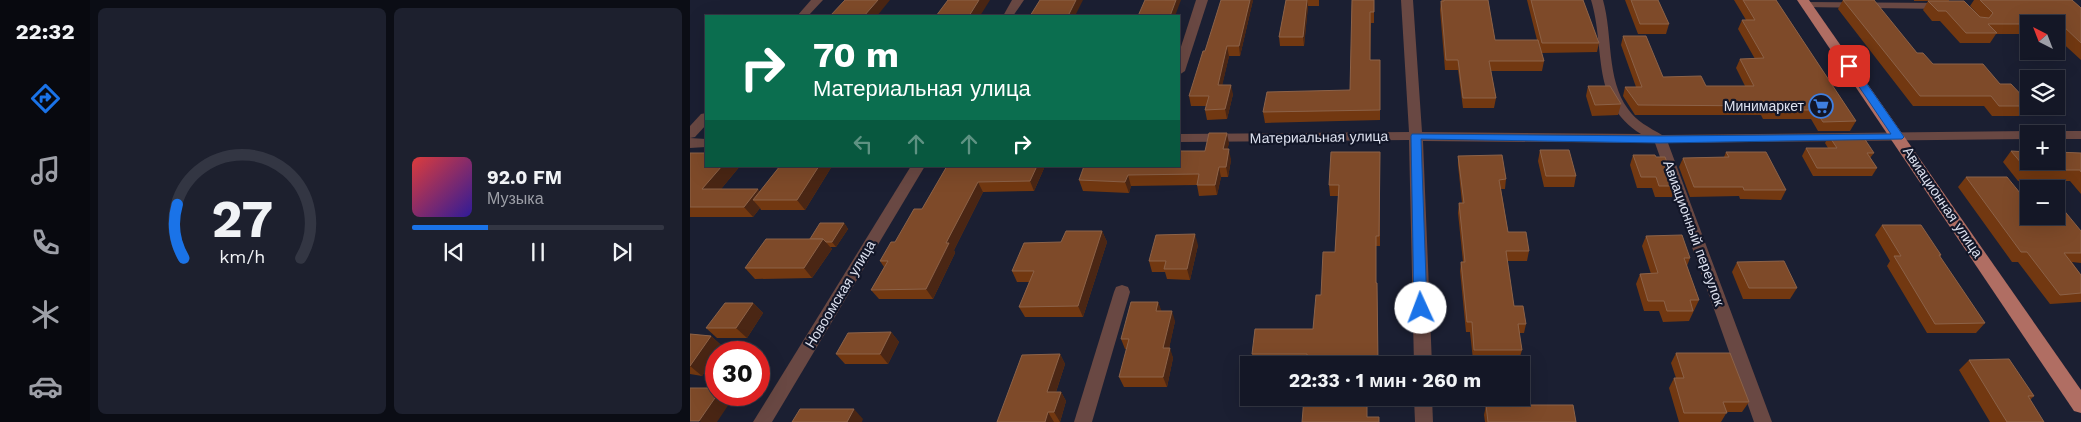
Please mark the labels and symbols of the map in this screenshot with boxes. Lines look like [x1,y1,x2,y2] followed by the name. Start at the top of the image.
[2020,15,2065,60] north arrow
[1828,45,1870,87] pin
[1808,93,1834,119] supermarket icon: Минимаркет
[1724,98,1805,114] place label: Минимаркет
[1250,128,1389,146] street label: Материальная улица
[1900,144,1986,261] street label: Авиационная улица
[1660,158,1728,309] street label: Авиационный переулок
[802,237,878,351] street label: Новоомская улица
[1394,281,1446,333] position arrow
[705,341,770,406] speed limit sign: 30

